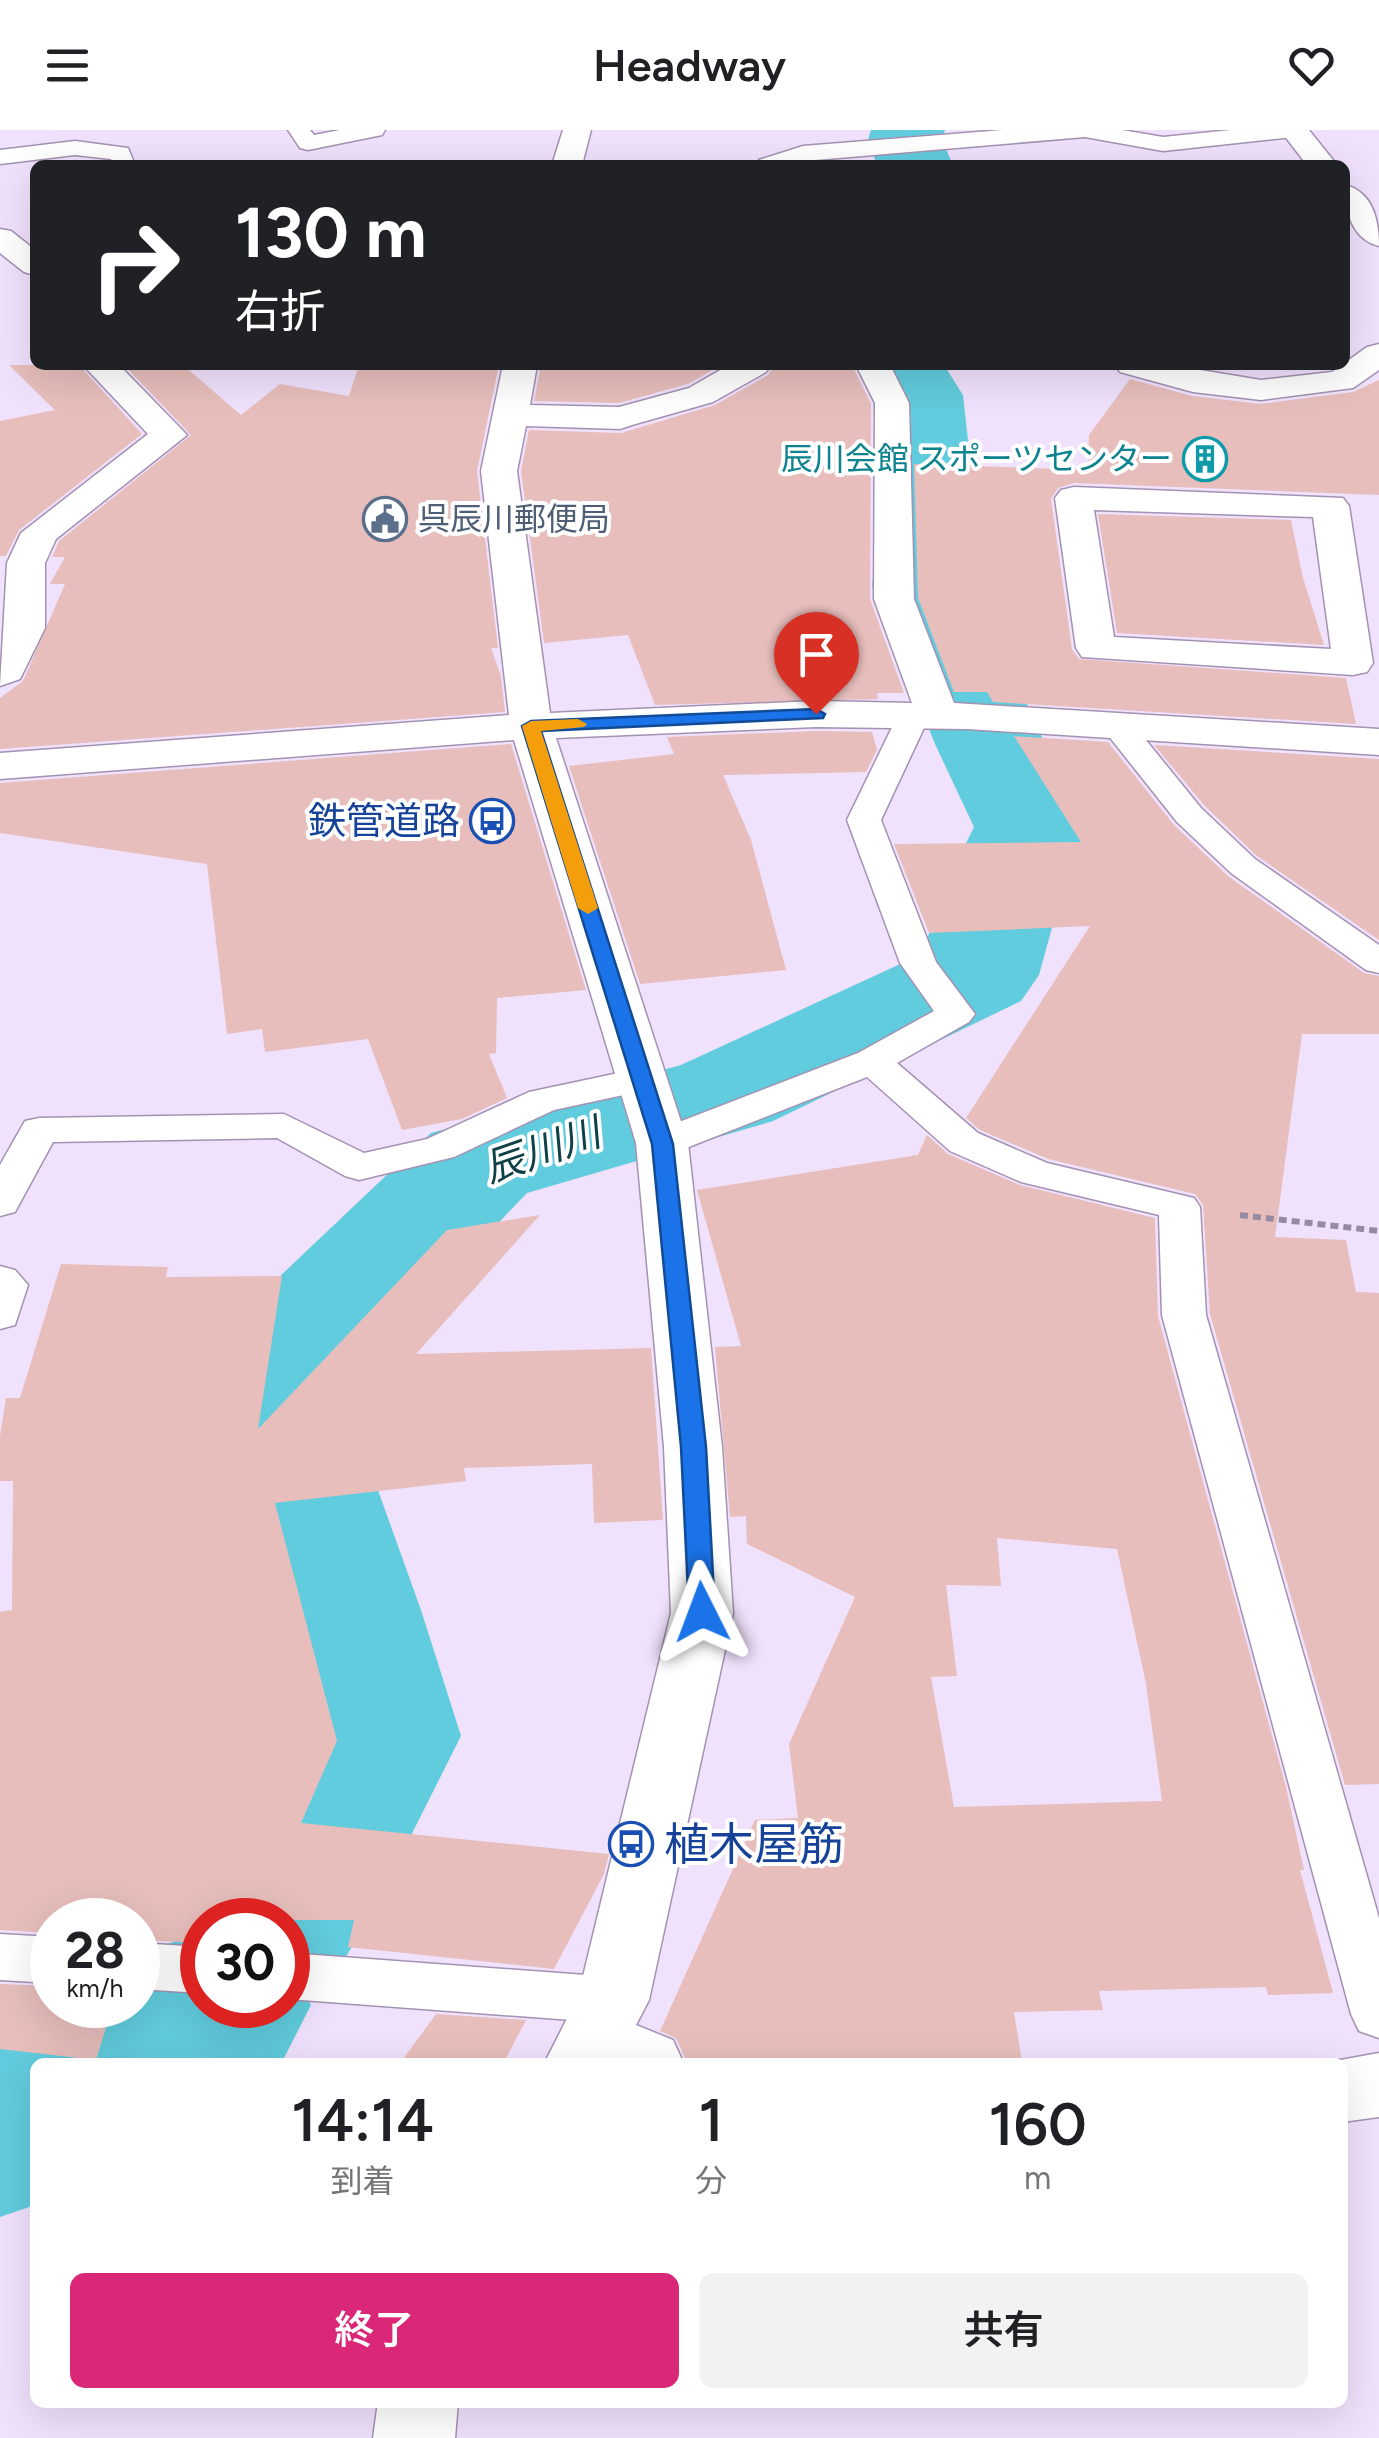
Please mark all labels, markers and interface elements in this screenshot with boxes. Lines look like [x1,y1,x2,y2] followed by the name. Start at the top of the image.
[40,38,95,93] icon: menu
[593,38,786,92] text: Headway
[1284,38,1339,93] icon: heart
[235,190,427,275] text: 130 m
[70,200,200,330] icon: right
[235,284,325,338] text: 右折
[1182,436,1228,482] building icon: 辰川会館 スポーツセンター
[781,440,1172,478] place label: 辰川会館 スポーツセンター
[362,496,408,542] public building icon: 呉辰川郵便局
[418,500,610,538] place label: 呉辰川郵便局
[774,612,859,715] pin
[789,627,844,682] icon: arrive
[308,798,460,844] place label: 鉄管道路
[469,798,515,844] bus stop icon: 鉄管道路
[477,1106,610,1192] water label: 辰川川
[650,1560,754,1664] position arrow
[664,1817,844,1871] place label: 植木屋筋
[608,1821,654,1867] bus stop icon: 植木屋筋
[180,1898,310,2028] speed limit sign: 30
[65,1920,125,1981] text: 28
[66,1973,124,2003] text: km/h
[291,2084,434,2156] text: 14:14
[699,2084,724,2156] text: 1
[988,2088,1087,2160] text: 160
[1024,2159,1051,2197] text: m
[331,2162,395,2200] text: 到着
[695,2162,727,2200] text: 分
[70,2273,679,2388] button: 終了
[699,2273,1308,2388] button: 共有

